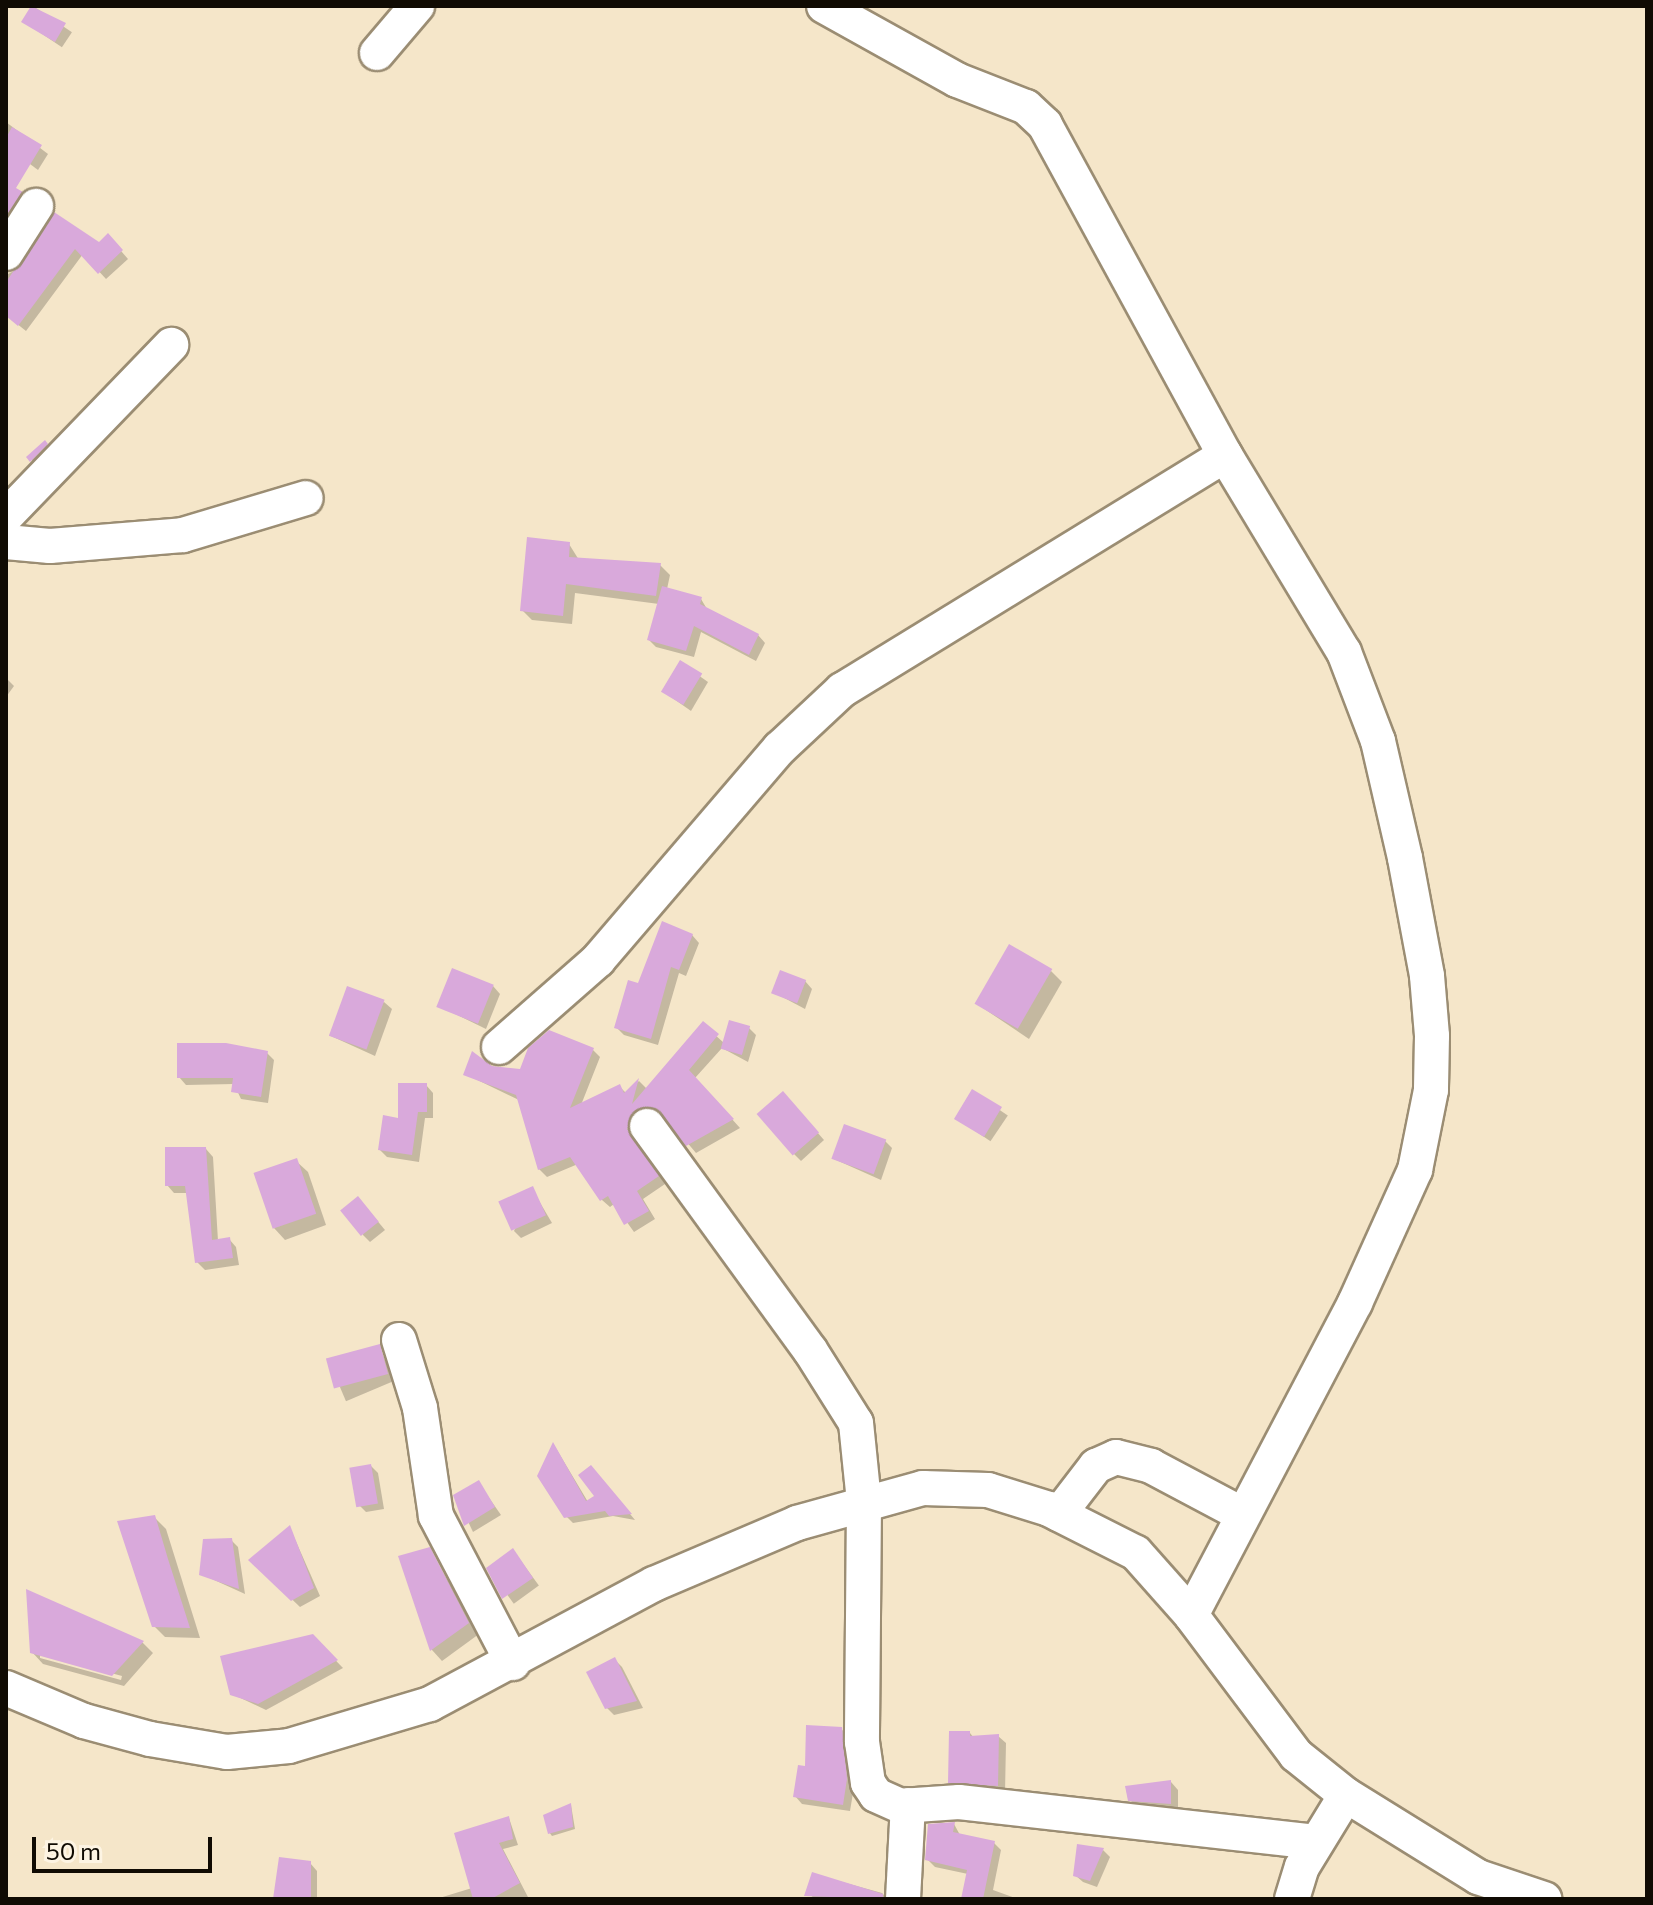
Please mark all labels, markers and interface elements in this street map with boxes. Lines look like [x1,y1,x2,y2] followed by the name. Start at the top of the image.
[36,1821,216,1871] scale bar
[46,1836,101,1865] text: 50 m

